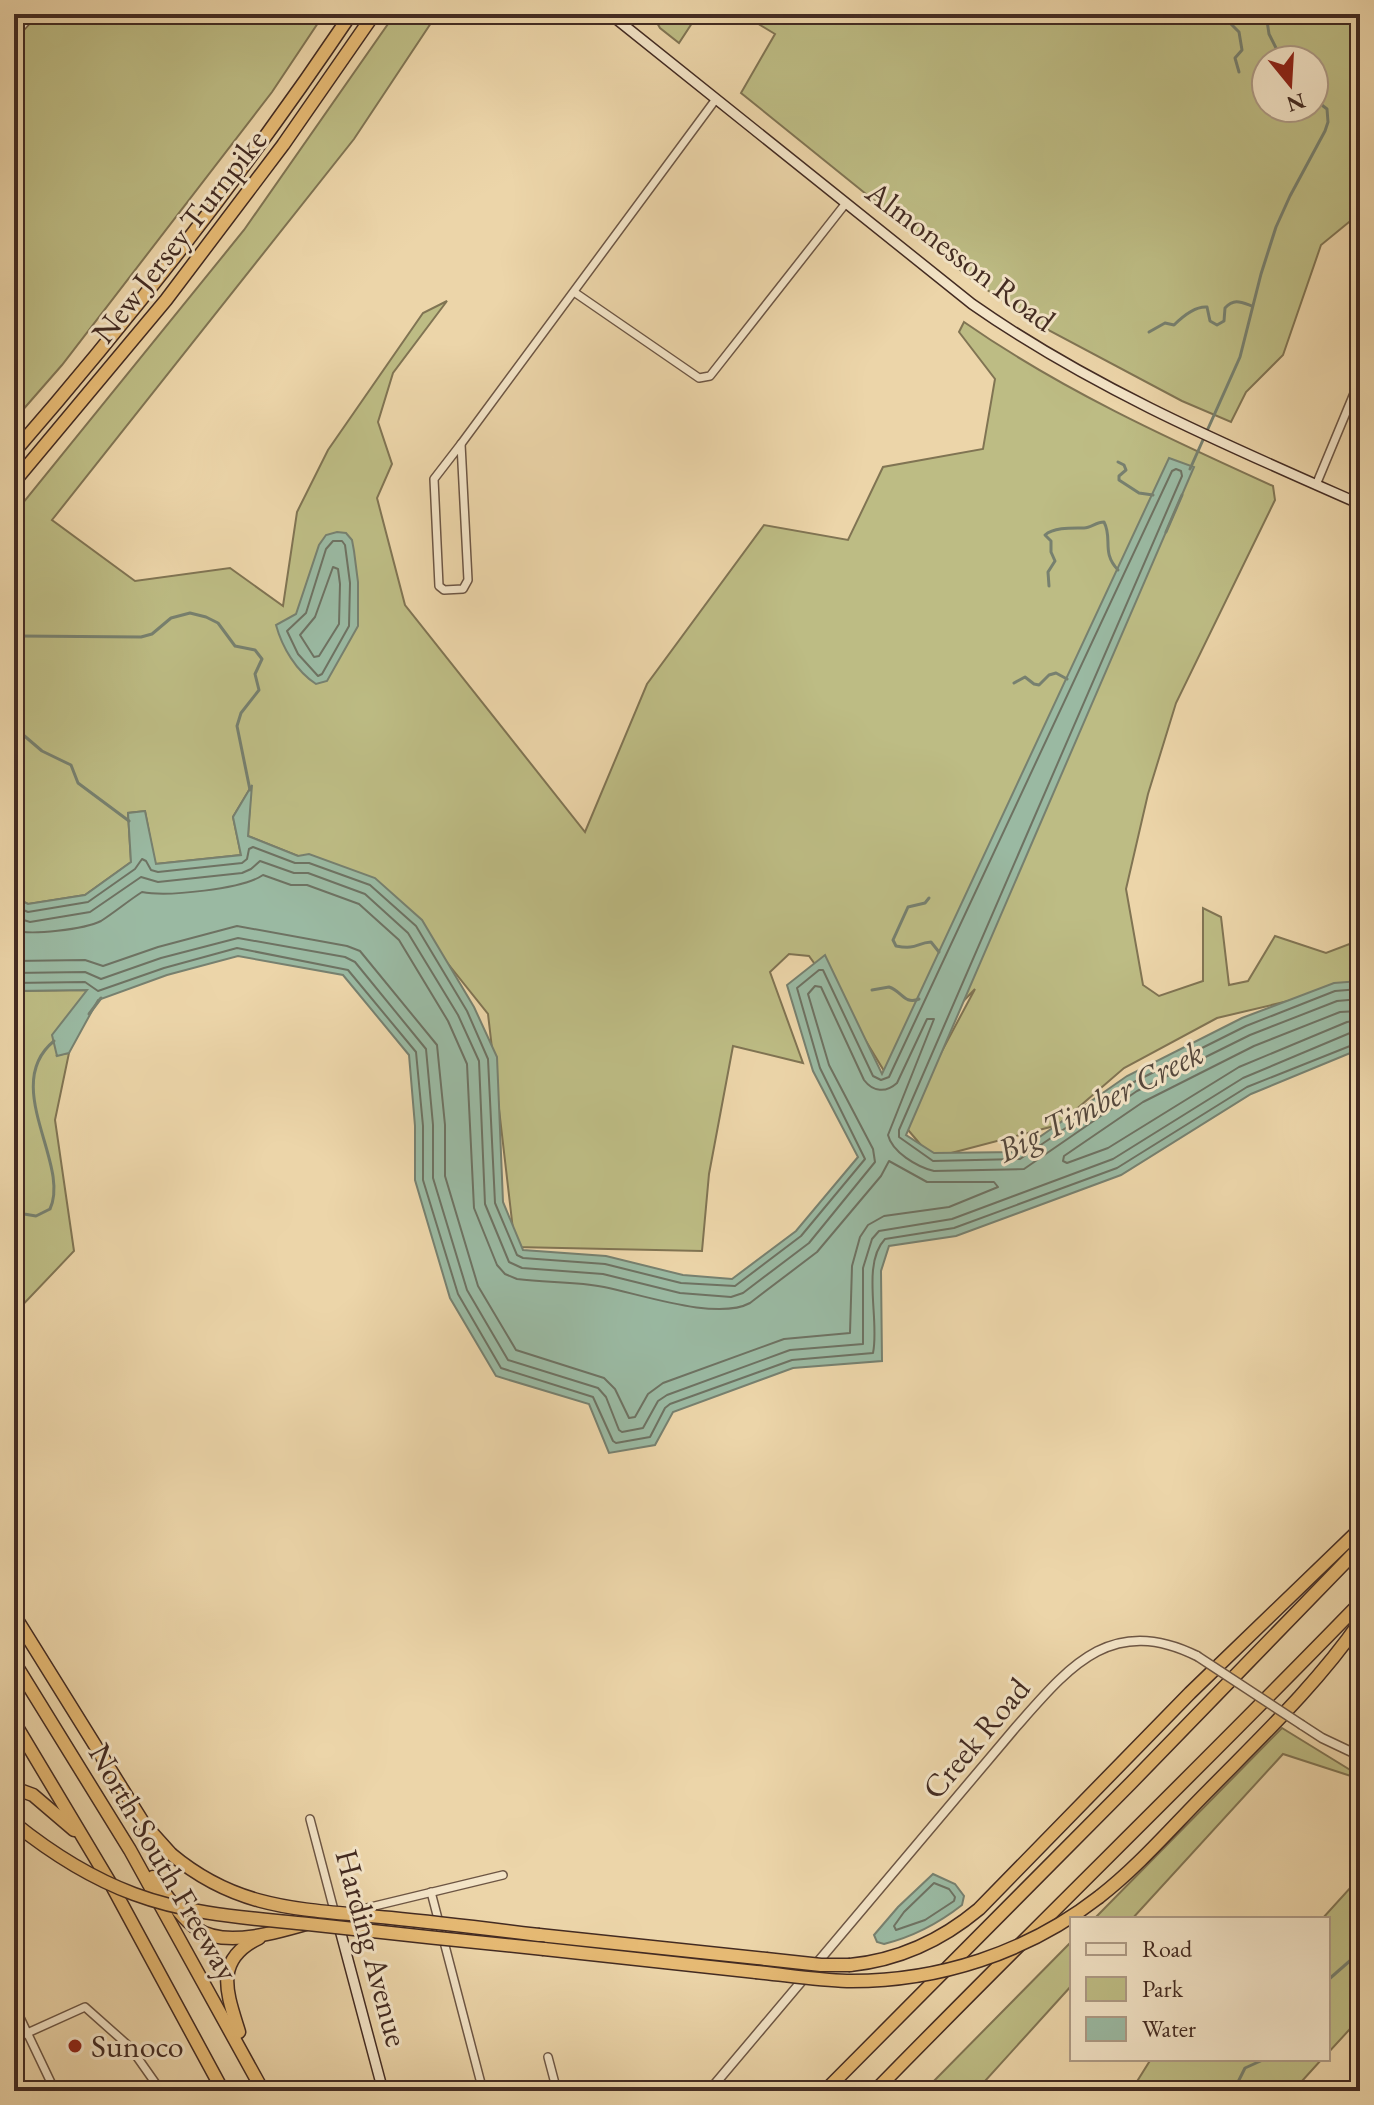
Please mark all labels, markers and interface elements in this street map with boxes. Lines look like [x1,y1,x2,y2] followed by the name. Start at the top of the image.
[1250,44,1330,124] north arrow
[1283,86,1309,119] text: N
[82,120,276,352] street label: New Jersey Turnpike
[857,170,1065,341] street label: Almonesson Road
[989,1030,1211,1172] water label: Big Timber Creek
[913,1668,1040,1808] street label: Creek Road
[79,1736,250,1989] street label: North-South Freeway
[326,1845,418,2051] street label: Harding Avenue
[1070,1917,1330,2061] legend
[1142,1933,1193,1964] text: Road
[1142,1973,1184,2004] text: Park
[1142,2013,1196,2044] text: Water
[91,2025,184,2067] place label: Sunoco
[66,2037,84,2055] marker: Sunoco

